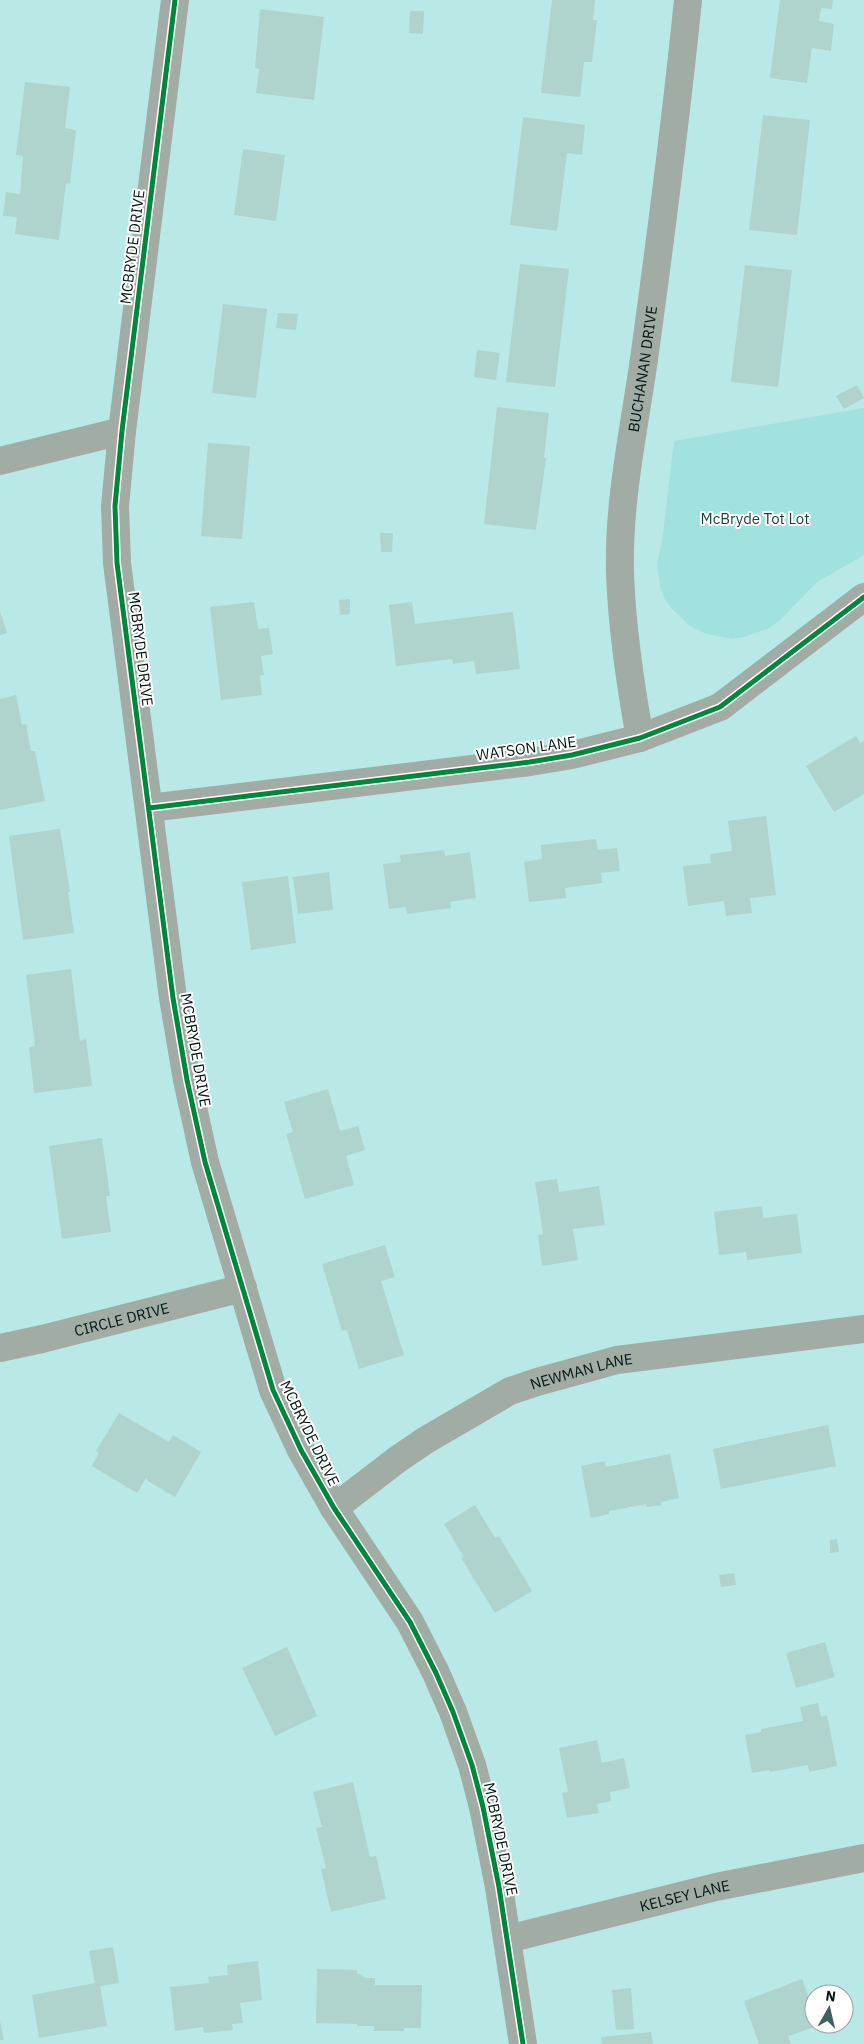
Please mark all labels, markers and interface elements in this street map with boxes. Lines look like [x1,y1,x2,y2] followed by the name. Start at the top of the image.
[116,189,148,305] street label: MCBRYDE DRIVE
[623,304,661,433] street label: BUCHANAN DRIVE
[701,509,809,528] park label: McBryde Tot Lot
[125,591,157,707] street label: MCBRYDE DRIVE
[475,732,577,764] street label: WATSON LANE
[177,992,215,1108] street label: MCBRYDE DRIVE
[72,1298,171,1340] street label: CIRCLE DRIVE
[527,1349,634,1393] street label: NEWMAN LANE
[276,1377,344,1489] street label: MCBRYDE DRIVE
[480,1781,522,1897] street label: MCBRYDE DRIVE
[638,1875,731,1915] street label: KELSEY LANE
[804,1984,854,2034] north arrow
[825,1987,837,2006] text: N

